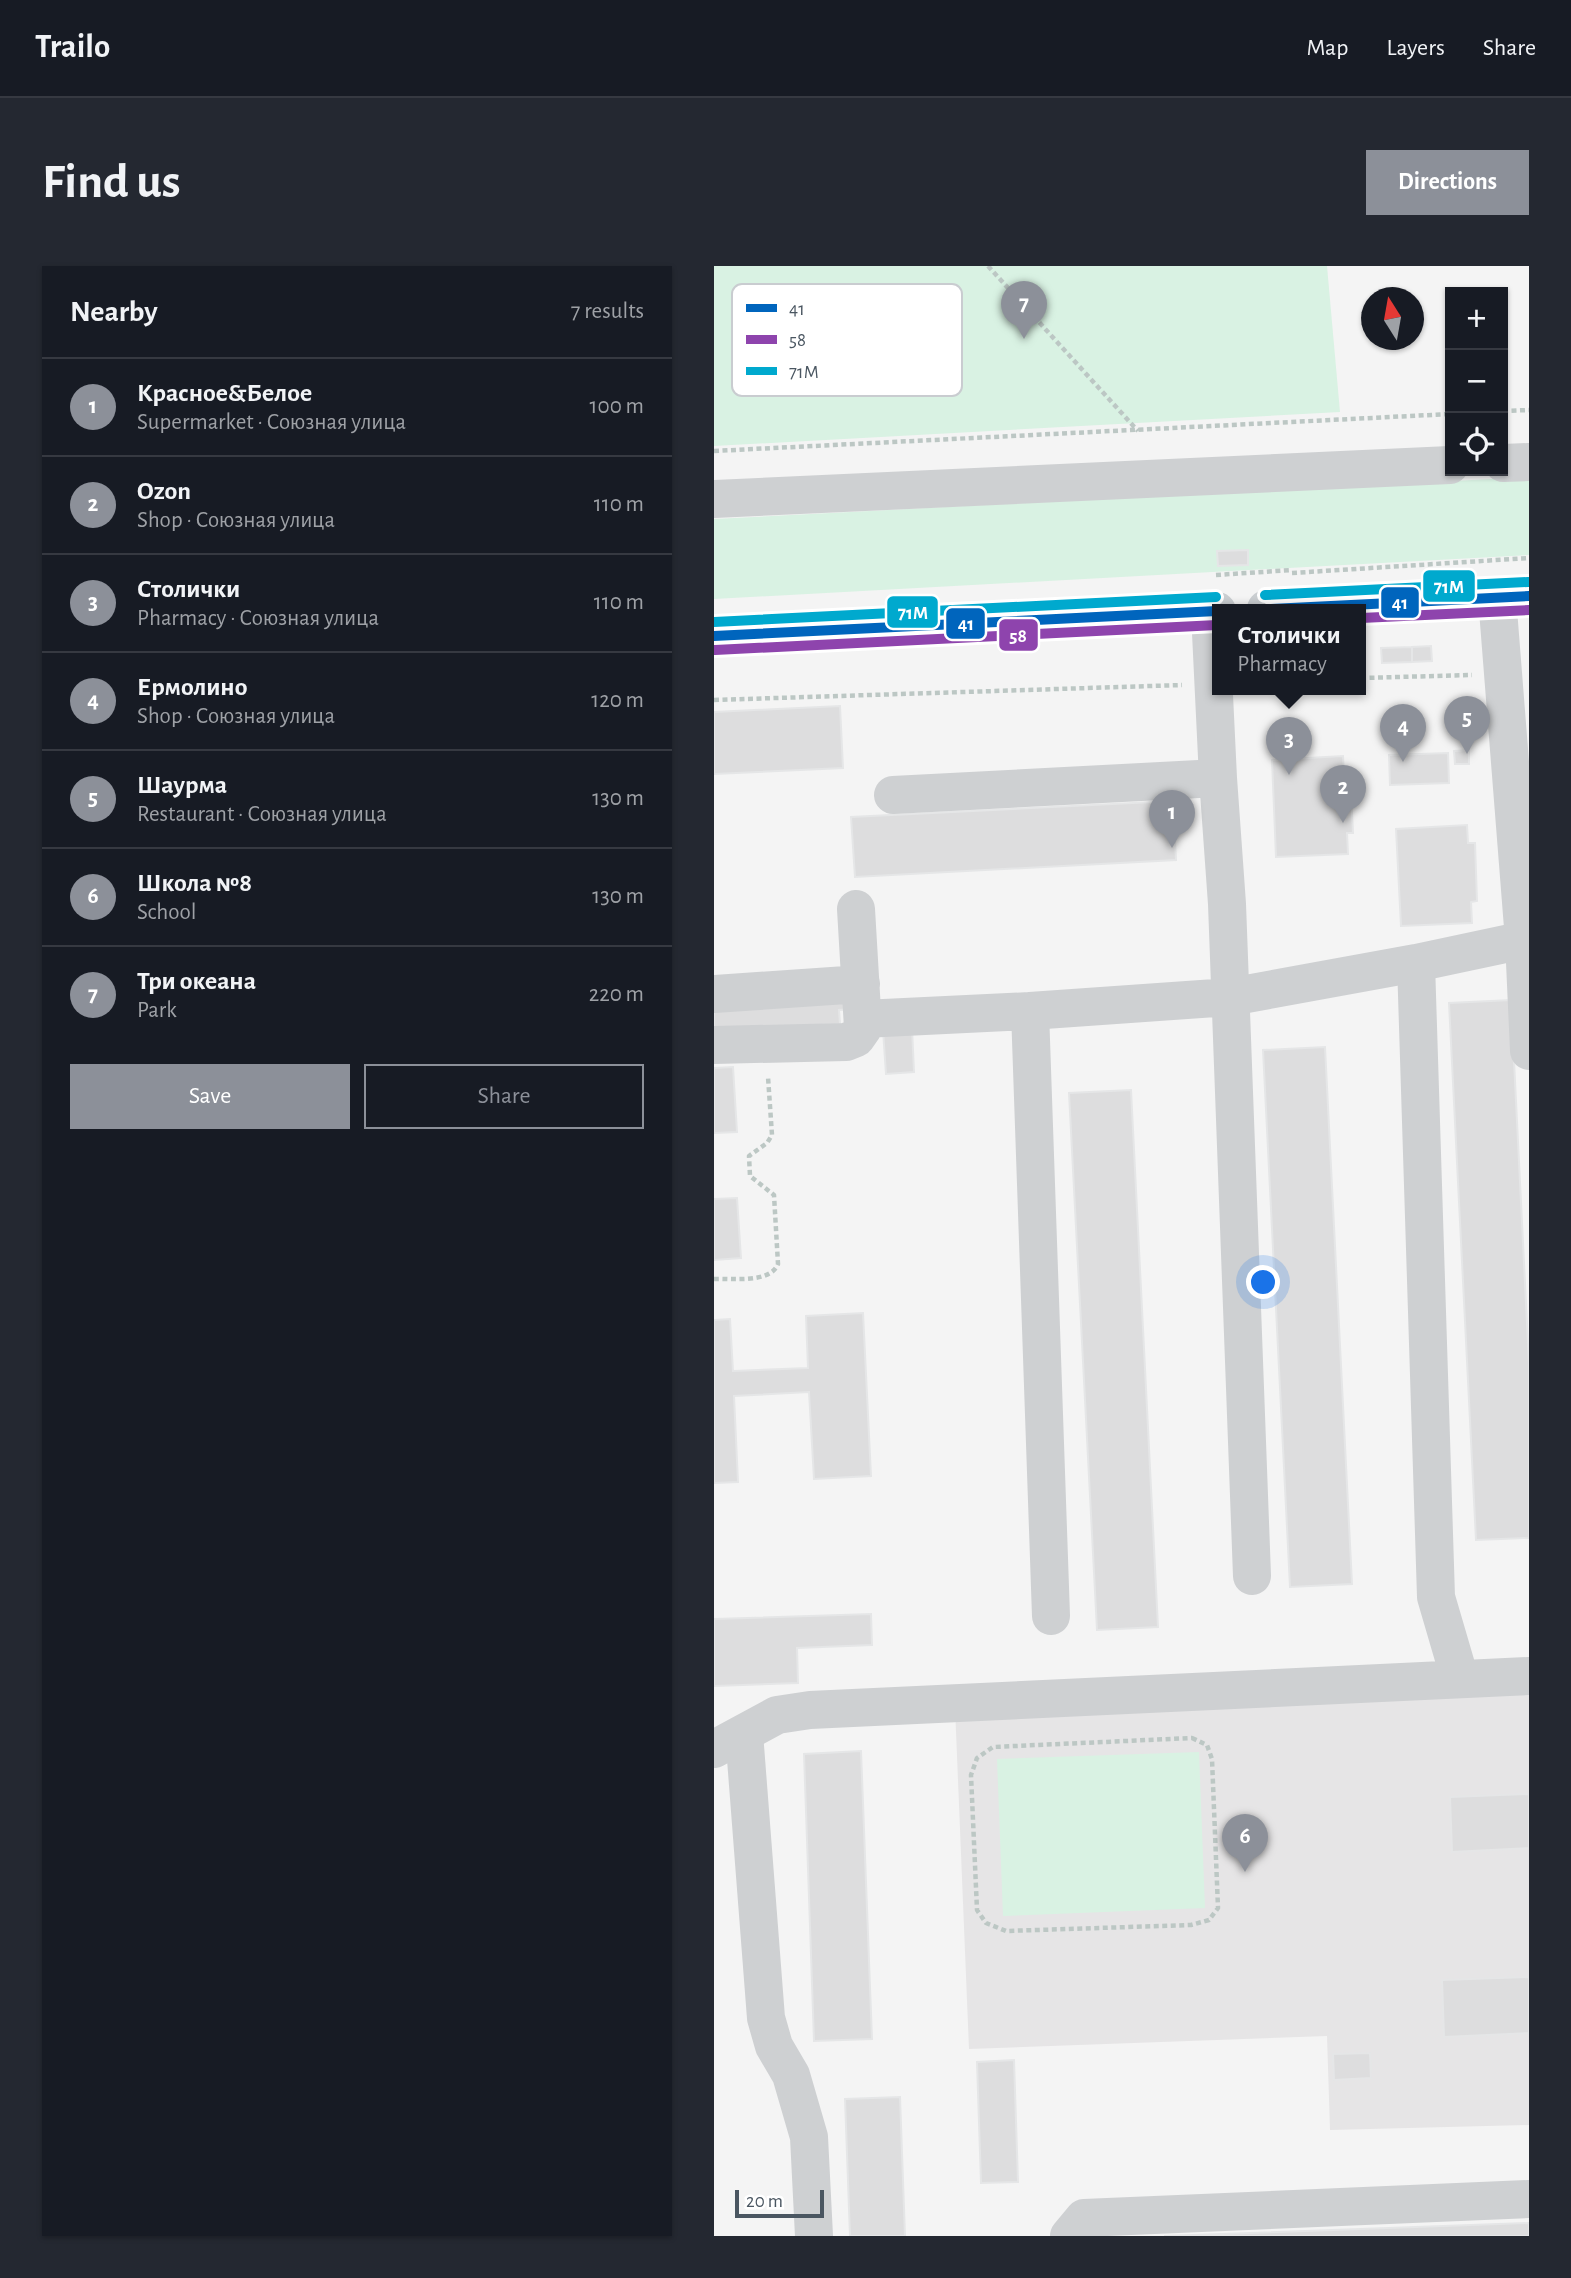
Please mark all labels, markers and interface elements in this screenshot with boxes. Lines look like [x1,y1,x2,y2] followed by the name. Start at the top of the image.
[35,31,110,64] text: Trailo
[1306,36,1348,60] text: Map
[1386,36,1445,60] text: Layers
[1483,36,1536,60] text: Share
[1366,150,1529,215] button: Directions
[42,158,181,207] text: Find us
[1001,281,1047,339] pin: 7
[732,284,962,396] legend
[1361,287,1424,350] north arrow
[1445,287,1508,476] map controls
[1445,287,1508,350] button: +
[70,297,158,327] text: Nearby
[571,300,644,323] text: 7 results
[789,300,805,319] text: 41
[789,331,806,350] text: 58
[1445,350,1508,413] button: −
[789,363,819,382] text: 71М
[137,380,312,406] text: Красное&Белое
[89,395,97,418] text: 1
[590,395,644,418] text: 100 m
[137,411,406,434] text: Supermarket · Союзная улица
[1445,413,1508,476] button: locate
[137,478,191,504] text: Ozon
[88,493,98,516] text: 2
[594,493,644,516] text: 110 m
[137,509,335,532] text: Shop · Союзная улица
[1422,569,1476,603] line badge: 71М
[137,576,240,602] text: Столички
[1434,578,1464,597] text: 71М
[1380,586,1420,619] line badge: 41
[88,591,98,614] text: 3
[594,591,644,614] text: 110 m
[1392,594,1408,613] text: 41
[886,595,939,629] line badge: 71М
[898,604,928,623] text: 71М
[1212,604,1366,695] popup
[137,607,379,630] text: Pharmacy · Союзная улица
[945,607,986,640] line badge: 41
[958,615,974,634] text: 41
[998,618,1039,652] line badge: 58
[1237,622,1341,648] text: Столички
[1009,627,1027,646] text: 58
[1237,653,1327,676] text: Pharmacy
[137,674,247,700] text: Ермолино
[87,689,99,712] text: 4
[591,689,644,712] text: 120 m
[1444,696,1490,754] pin: 5
[1380,704,1426,762] pin: 4
[137,705,335,728] text: Shop · Союзная улица
[1266,717,1312,775] pin: 3
[1320,765,1366,823] pin: 2
[137,772,227,798] text: Шаурма
[88,787,98,810] text: 5
[592,787,644,810] text: 130 m
[1149,790,1195,848] pin: 1
[137,803,387,826] text: Restaurant · Союзная улица
[137,870,252,896] text: Школа №8
[87,885,99,908] text: 6
[592,885,644,908] text: 130 m
[137,901,196,924] text: School
[137,968,256,994] text: Три океана
[88,983,98,1006] text: 7
[589,983,644,1006] text: 220 m
[137,999,177,1022] text: Park
[70,1064,350,1129] button: Save
[364,1064,644,1129] button: Share
[1246,1265,1280,1299] your location
[1222,1814,1268,1872] pin: 6
[735,2187,824,2219] scale bar
[746,2192,783,2211] text: 20 m

